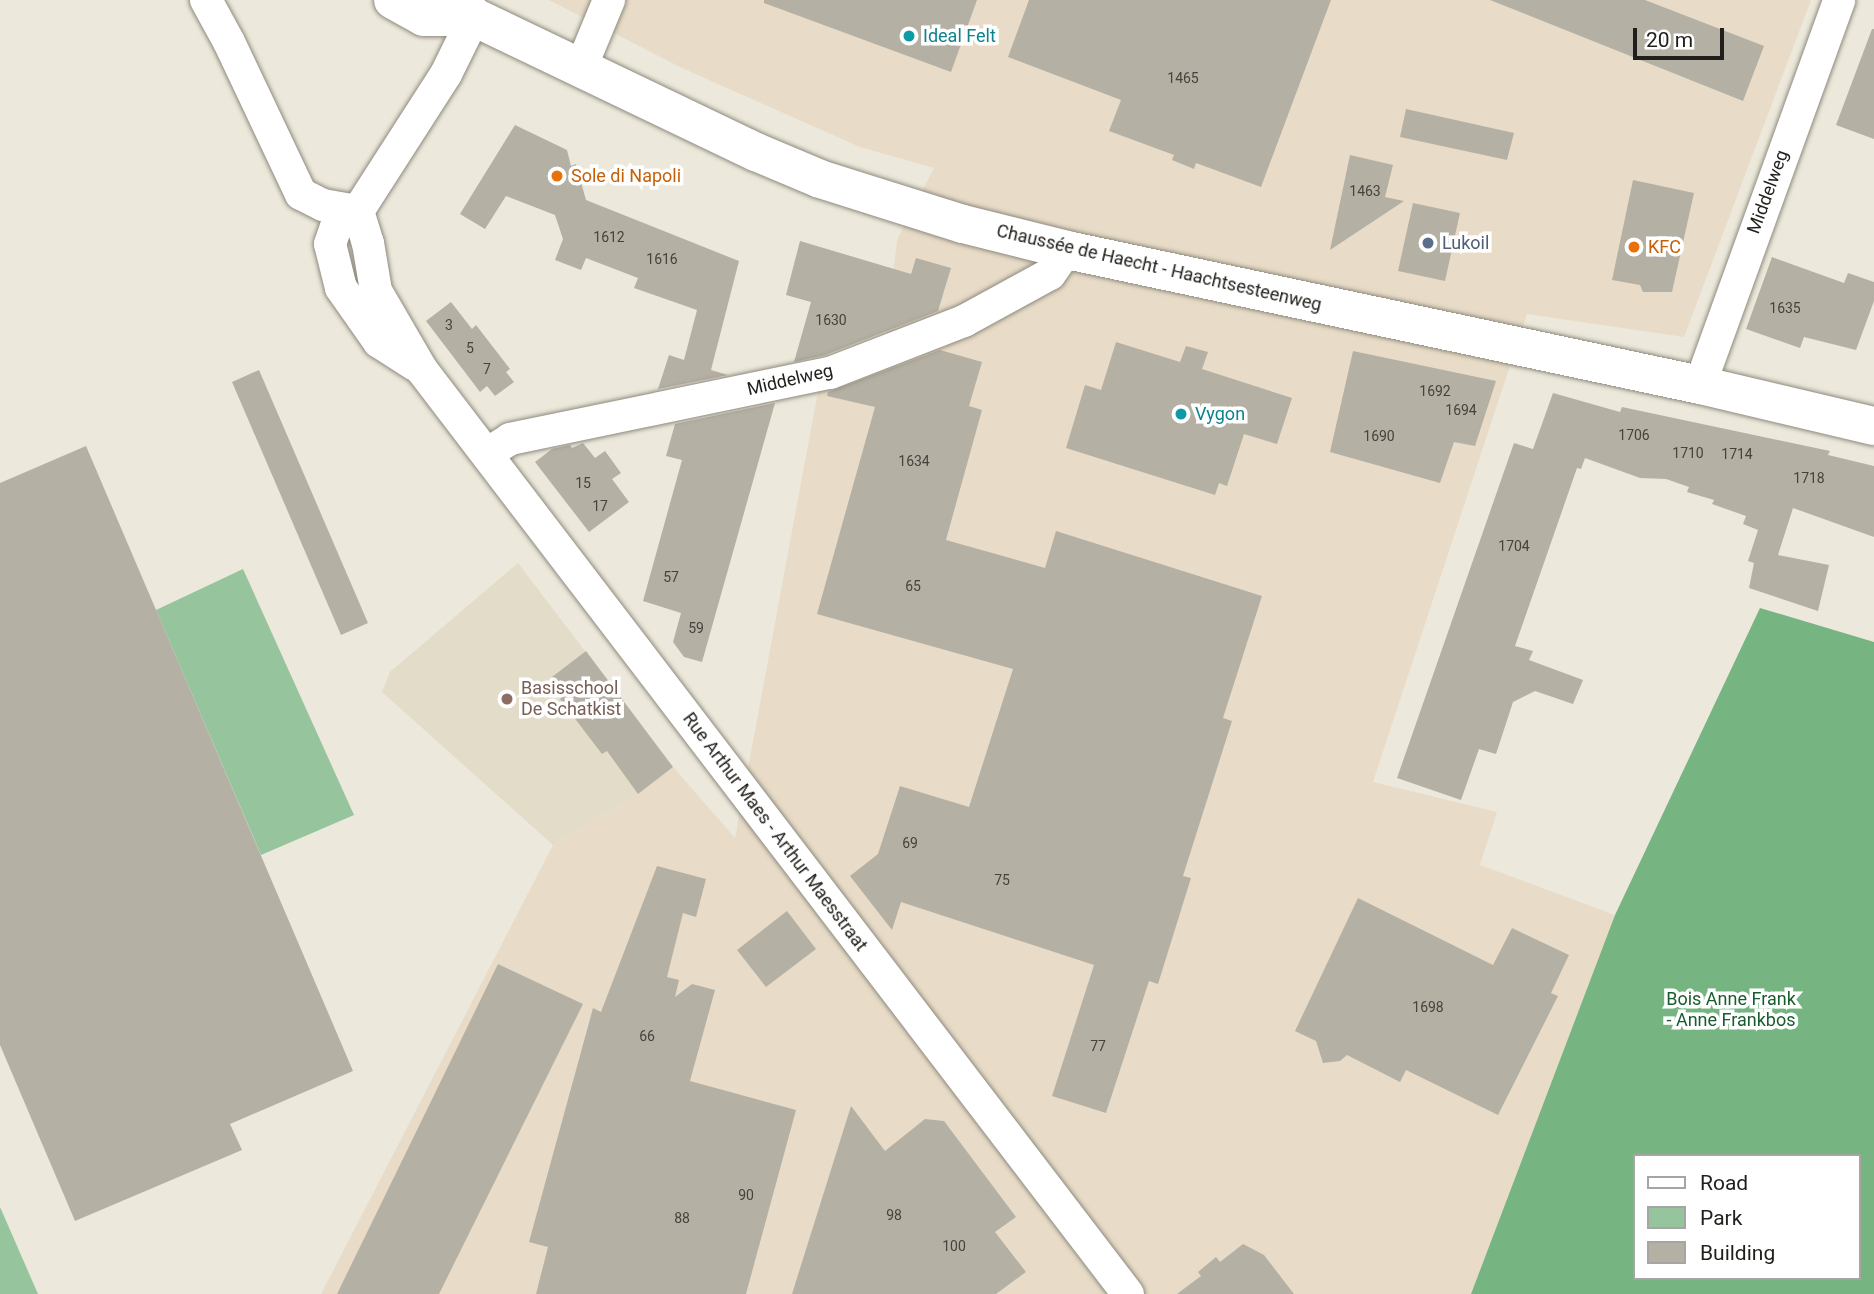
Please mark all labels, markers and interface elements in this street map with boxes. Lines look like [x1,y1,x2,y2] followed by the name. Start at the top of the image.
[1636,14,1727,58] scale bar
[923,25,996,47] place label: Ideal Felt
[901,28,917,44] marker: Ideal Felt
[1646,28,1693,52] text: 20 m
[1167,70,1199,86] house number: 1465
[1743,147,1793,237] street label: Middelweg
[571,165,681,187] place label: Sole di Napoli
[549,168,565,184] marker: Sole di Napoli
[1349,183,1381,199] house number: 1463
[994,220,1324,316] street label: Chaussée de Haecht - Haachtsesteenweg
[593,229,625,245] house number: 1612
[1442,232,1489,254] place label: Lukoil
[1420,235,1436,251] marker: Lukoil
[1648,236,1681,258] place label: KFC
[1626,239,1642,255] marker: KFC
[646,251,678,267] house number: 1616
[1769,300,1801,316] house number: 1635
[815,312,847,328] house number: 1630
[445,317,453,333] house number: 3
[466,340,474,356] house number: 5
[745,360,835,400] street label: Middelweg
[483,361,491,377] house number: 7
[1419,383,1451,399] house number: 1692
[1445,402,1477,418] house number: 1694
[1195,403,1245,425] place label: Vygon
[1173,406,1189,422] marker: Vygon
[1618,427,1650,443] house number: 1706
[1363,428,1395,444] house number: 1690
[1672,445,1704,461] house number: 1710
[1721,446,1753,462] house number: 1714
[898,453,930,469] house number: 1634
[1793,470,1825,486] house number: 1718
[575,475,591,491] house number: 15
[592,498,608,514] house number: 17
[1498,538,1530,554] house number: 1704
[663,569,679,585] house number: 57
[905,578,921,594] house number: 65
[688,620,704,636] house number: 59
[521,678,621,720] place label: Basisschool De Schatkist
[499,691,515,707] marker: Basisschool De Schatkist
[678,708,872,956] street label: Rue Arthur Maes - Arthur Maesstraat
[902,835,918,851] house number: 69
[994,872,1010,888] house number: 75
[1666,989,1796,1032] park label: Bois Anne Frank - Anne Frankbos
[1412,999,1444,1015] house number: 1698
[639,1028,655,1044] house number: 66
[1090,1038,1106,1054] house number: 77
[1632,1154,1860,1280] legend
[1700,1171,1748,1195] text: Road
[738,1187,754,1203] house number: 90
[1700,1206,1742,1230] text: Park
[886,1207,902,1223] house number: 98
[674,1210,690,1226] house number: 88
[942,1238,966,1254] house number: 100
[1700,1241,1775,1265] text: Building

